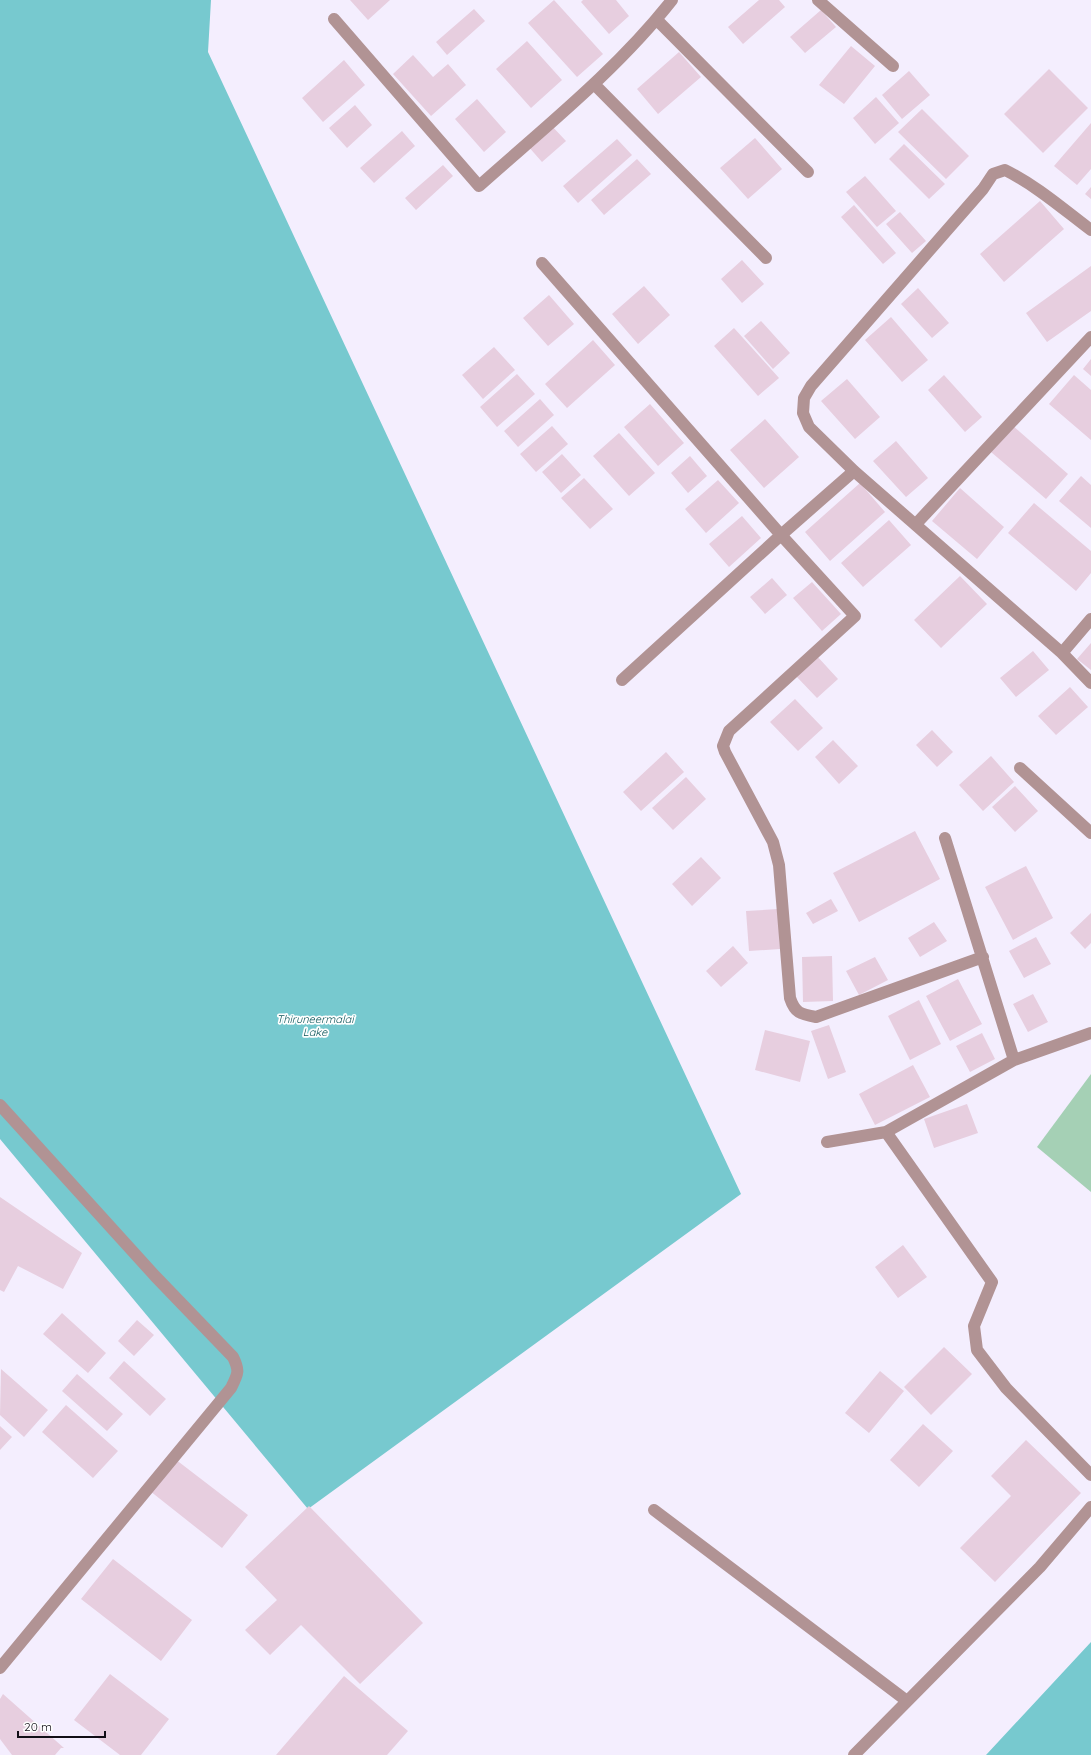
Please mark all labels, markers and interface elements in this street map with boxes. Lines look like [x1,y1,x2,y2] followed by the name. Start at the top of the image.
[276,1012,355,1039] water label: Thiruneermalai Lake
[18,1713,105,1739] scale bar
[24,1719,52,1734] text: 20 m

